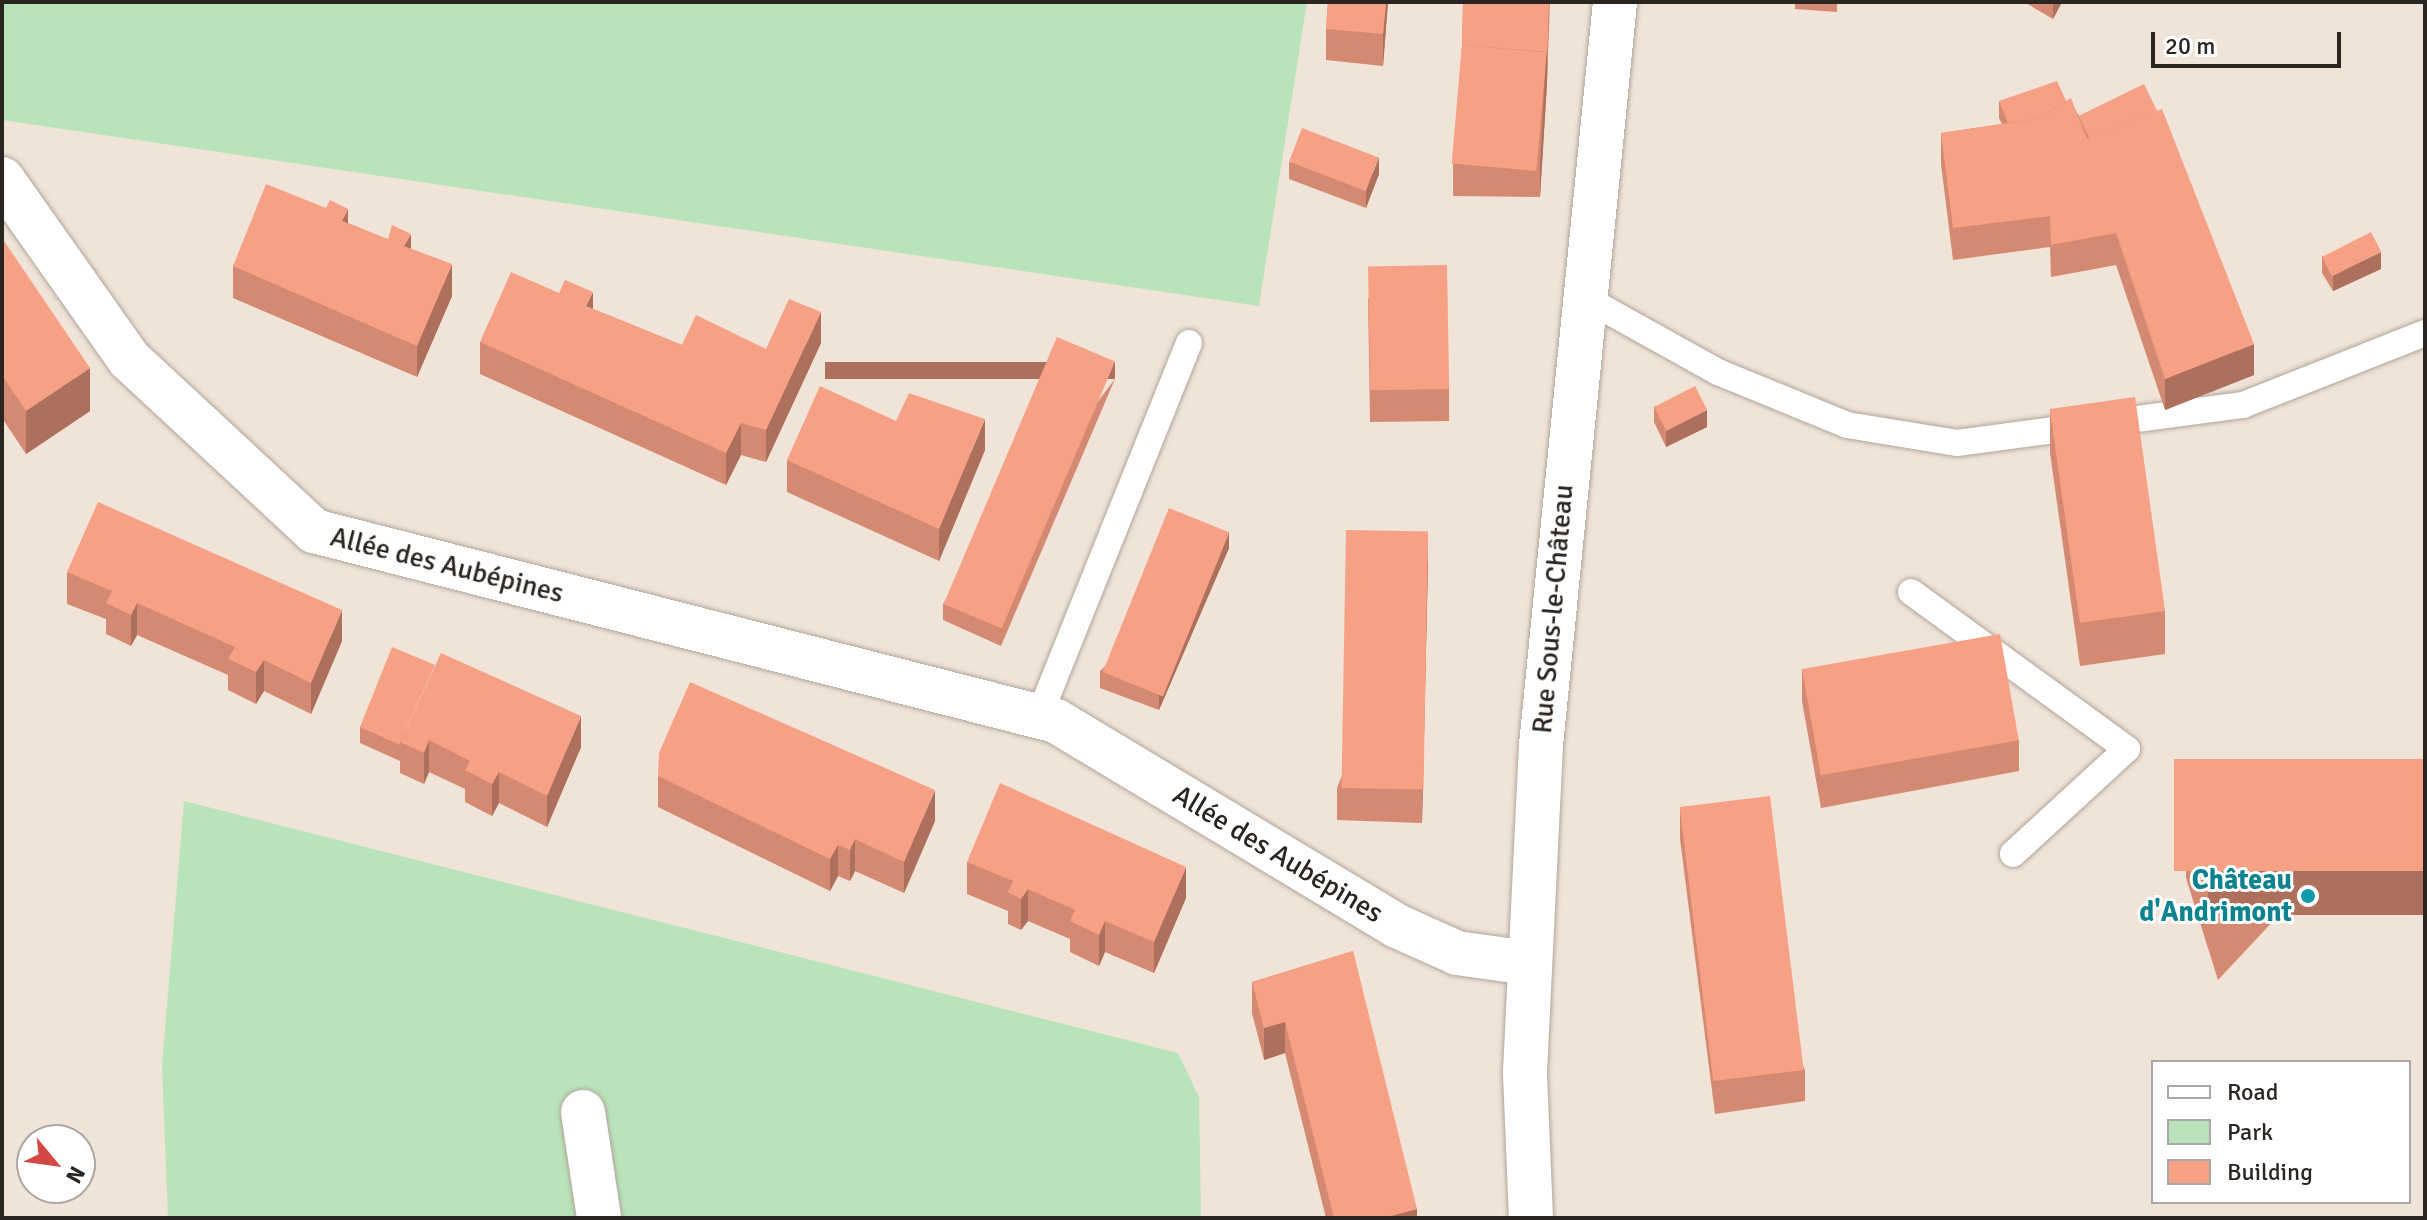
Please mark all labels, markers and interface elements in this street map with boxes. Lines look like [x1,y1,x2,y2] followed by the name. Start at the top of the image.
[2155,16,2345,66] scale bar
[2165,31,2215,61] text: 20 m
[1525,483,1581,735] street label: Rue Sous-le-Château
[327,520,567,610] street label: Allée des Aubépines
[1167,778,1389,930] street label: Allée des Aubépines
[2139,863,2292,929] place label: Château d'Andrimont
[2299,887,2317,905] marker: Château d'Andrimont
[2151,1060,2411,1204] legend
[2227,1077,2278,1107] text: Road
[2227,1117,2273,1147] text: Park
[16,1124,96,1204] north arrow
[2227,1157,2313,1187] text: Building
[60,1162,91,1188] text: N

